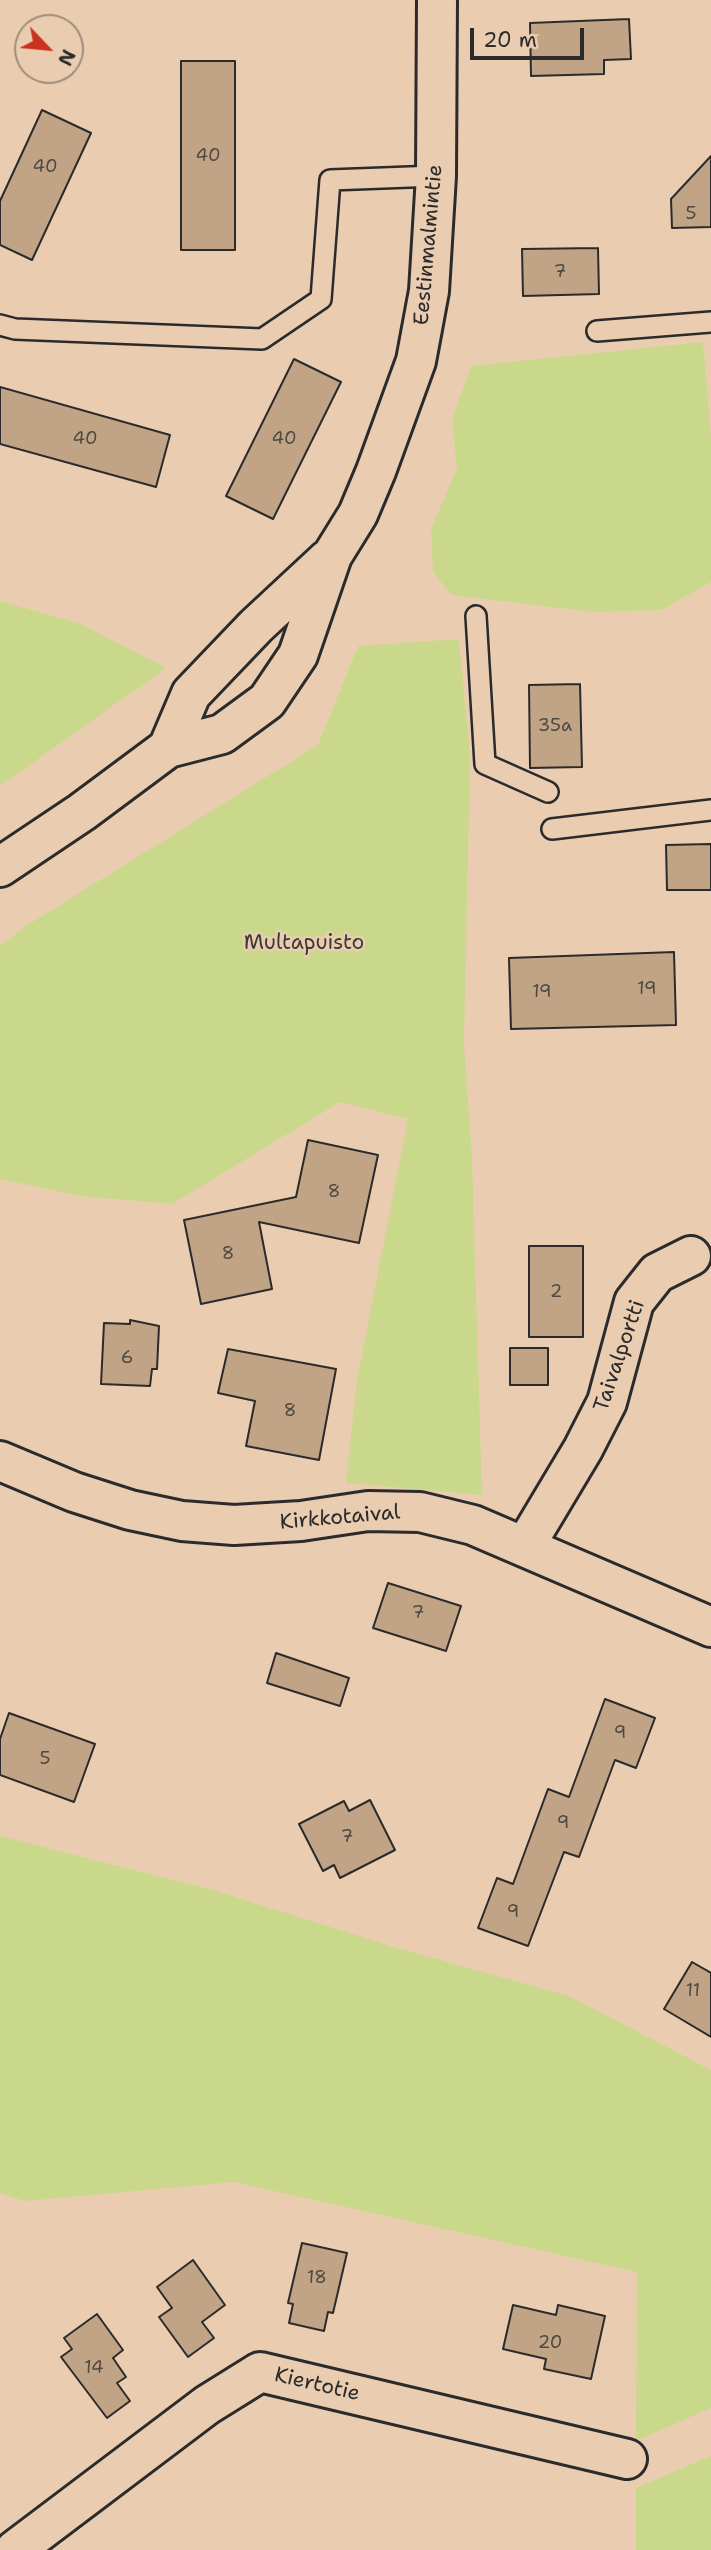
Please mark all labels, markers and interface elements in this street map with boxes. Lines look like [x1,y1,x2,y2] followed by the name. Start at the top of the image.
[14,14,84,84] north arrow
[473,14,587,58] scale bar
[483,26,537,54] text: 20 m
[52,45,81,70] text: N
[195,145,221,167] house number: 40
[32,156,58,178] house number: 40
[409,164,449,326] street label: Eestinmalmintie
[685,203,697,225] house number: 5
[554,261,566,283] house number: 7
[72,428,98,450] house number: 40
[271,428,297,450] house number: 40
[538,715,572,737] house number: 35a
[244,931,364,957] park label: Multapuisto
[637,978,657,1000] house number: 19
[532,981,552,1003] house number: 19
[328,1181,340,1203] house number: 8
[222,1243,234,1265] house number: 8
[550,1281,562,1303] house number: 2
[589,1297,651,1415] street label: Taivalportti
[121,1347,133,1369] house number: 6
[284,1400,296,1422] house number: 8
[279,1500,401,1536] street label: Kirkkotaival
[412,1602,424,1624] house number: 7
[614,1722,626,1744] house number: 9
[39,1748,51,1770] house number: 5
[557,1812,569,1834] house number: 9
[341,1826,353,1848] house number: 7
[507,1901,519,1923] house number: 9
[686,1980,700,2002] house number: 11
[307,2267,327,2289] house number: 18
[538,2332,562,2354] house number: 20
[84,2357,104,2379] house number: 14
[272,2363,362,2407] street label: Kiertotie

